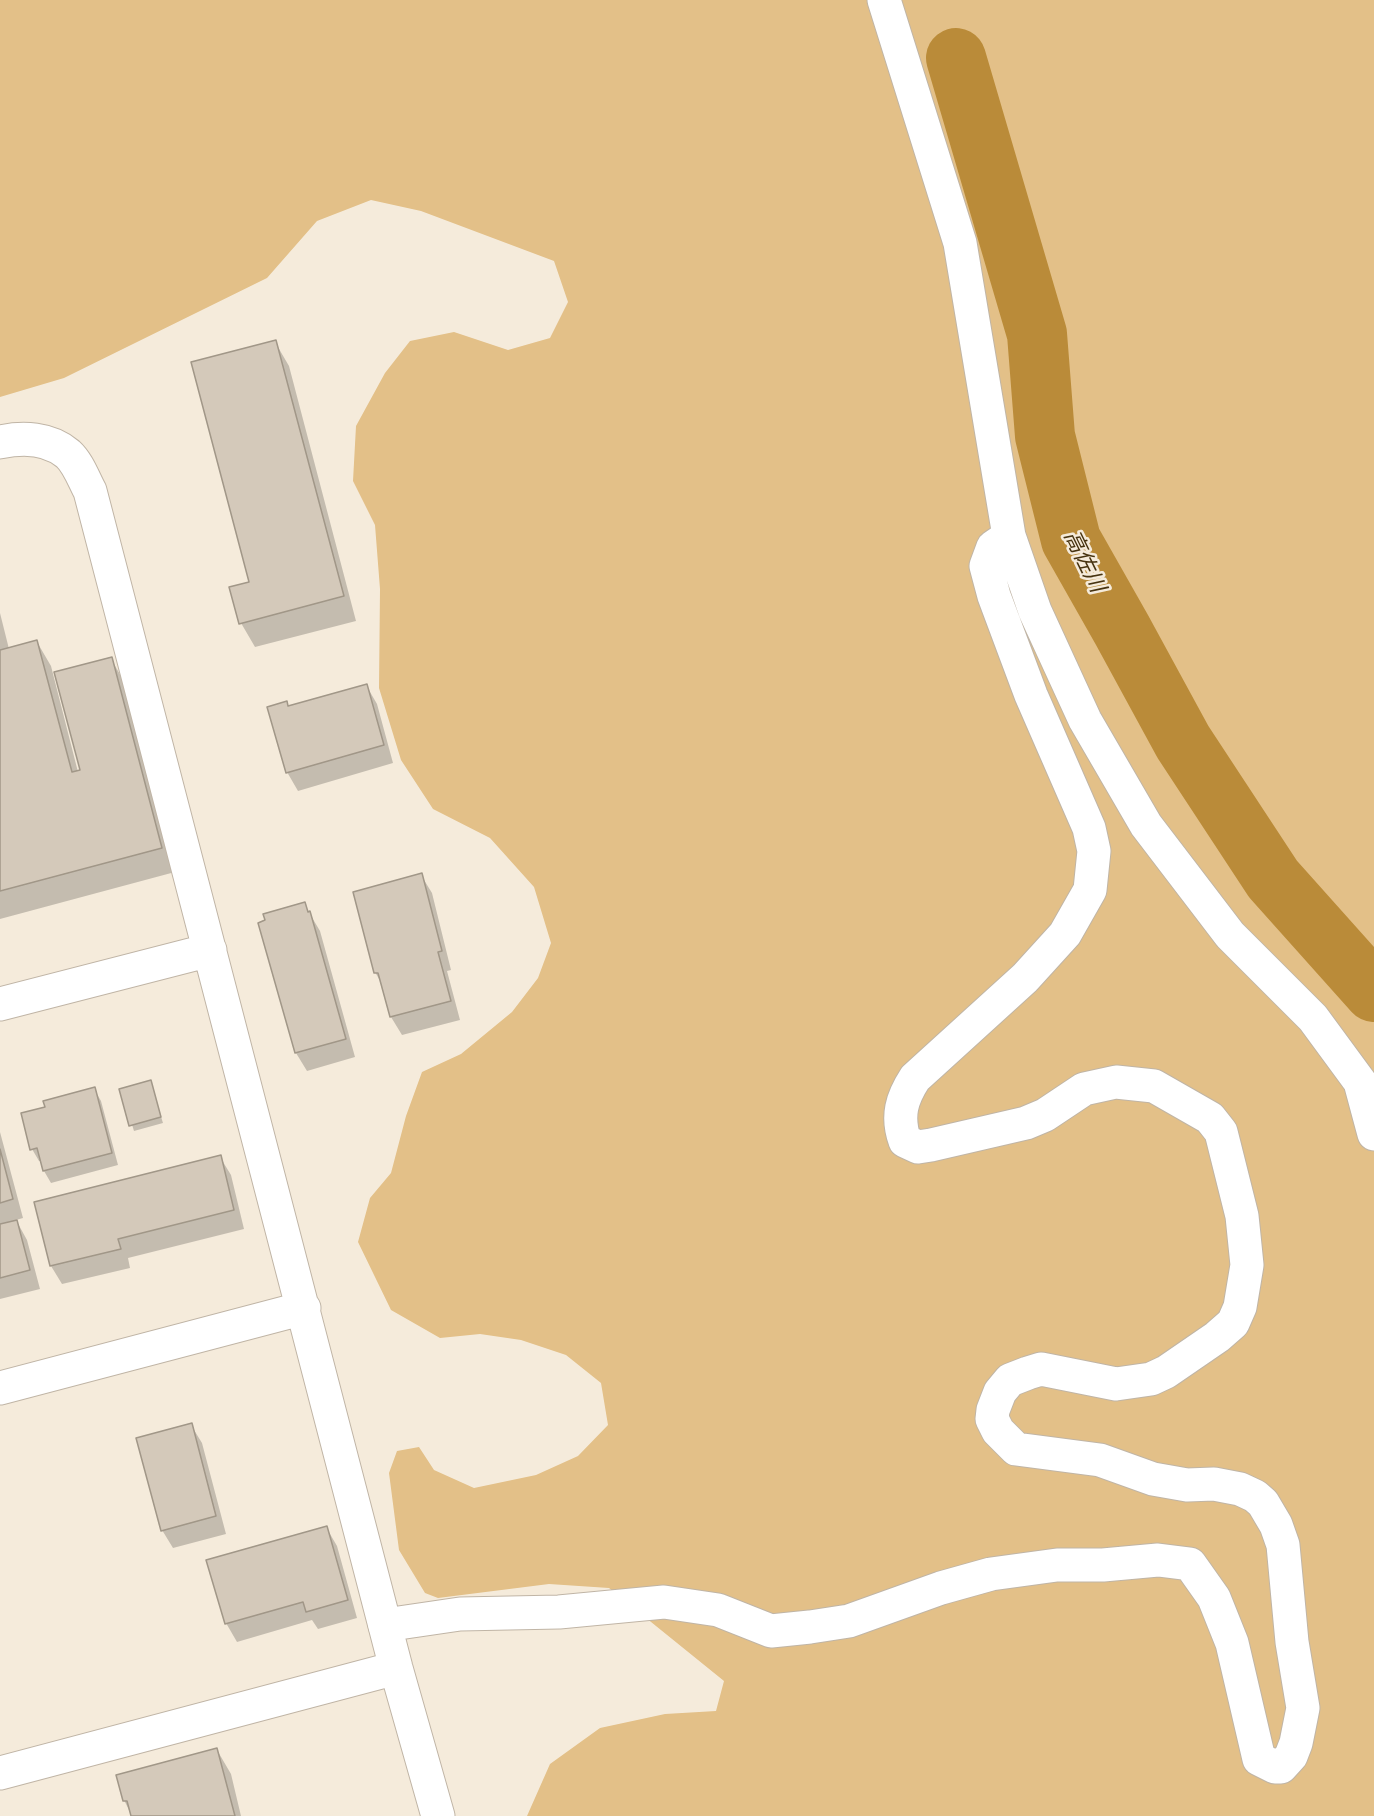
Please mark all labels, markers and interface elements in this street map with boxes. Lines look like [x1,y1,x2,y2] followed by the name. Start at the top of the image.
[1059,526,1111,596] water label: 高佐川

